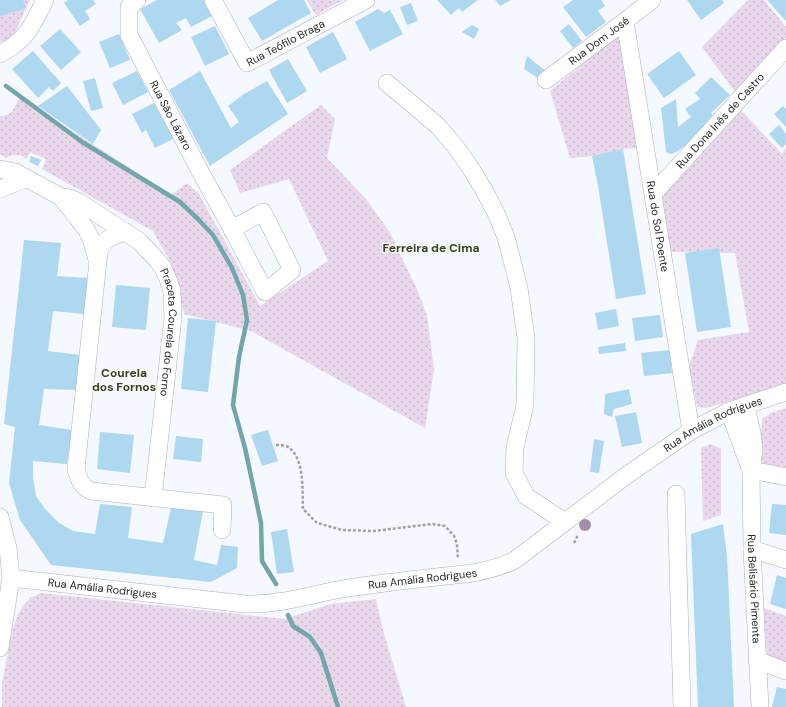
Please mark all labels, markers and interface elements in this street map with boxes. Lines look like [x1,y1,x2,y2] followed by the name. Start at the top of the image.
[566,13,632,68] street label: Rua Dom José
[244,16,327,69] street label: Rua Teófilo Braga
[673,70,767,171] street label: Rua Dona Inês de Castro
[147,78,195,152] street label: Rua São Lázaro
[644,180,672,273] street label: Rua do Sol Poente
[383,240,479,256] district label: Ferreira de Cima
[157,266,180,397] street label: Praceta Courela do Forno
[92,365,156,395] district label: Courela dos Fornos
[661,393,764,455] street label: Rua Amália Rodrigues
[745,534,764,644] street label: Rua Belisário Pimenta
[367,565,478,592] street label: Rua Amália Rodrigues
[47,575,158,601] street label: Rua Amália Rodrigues

